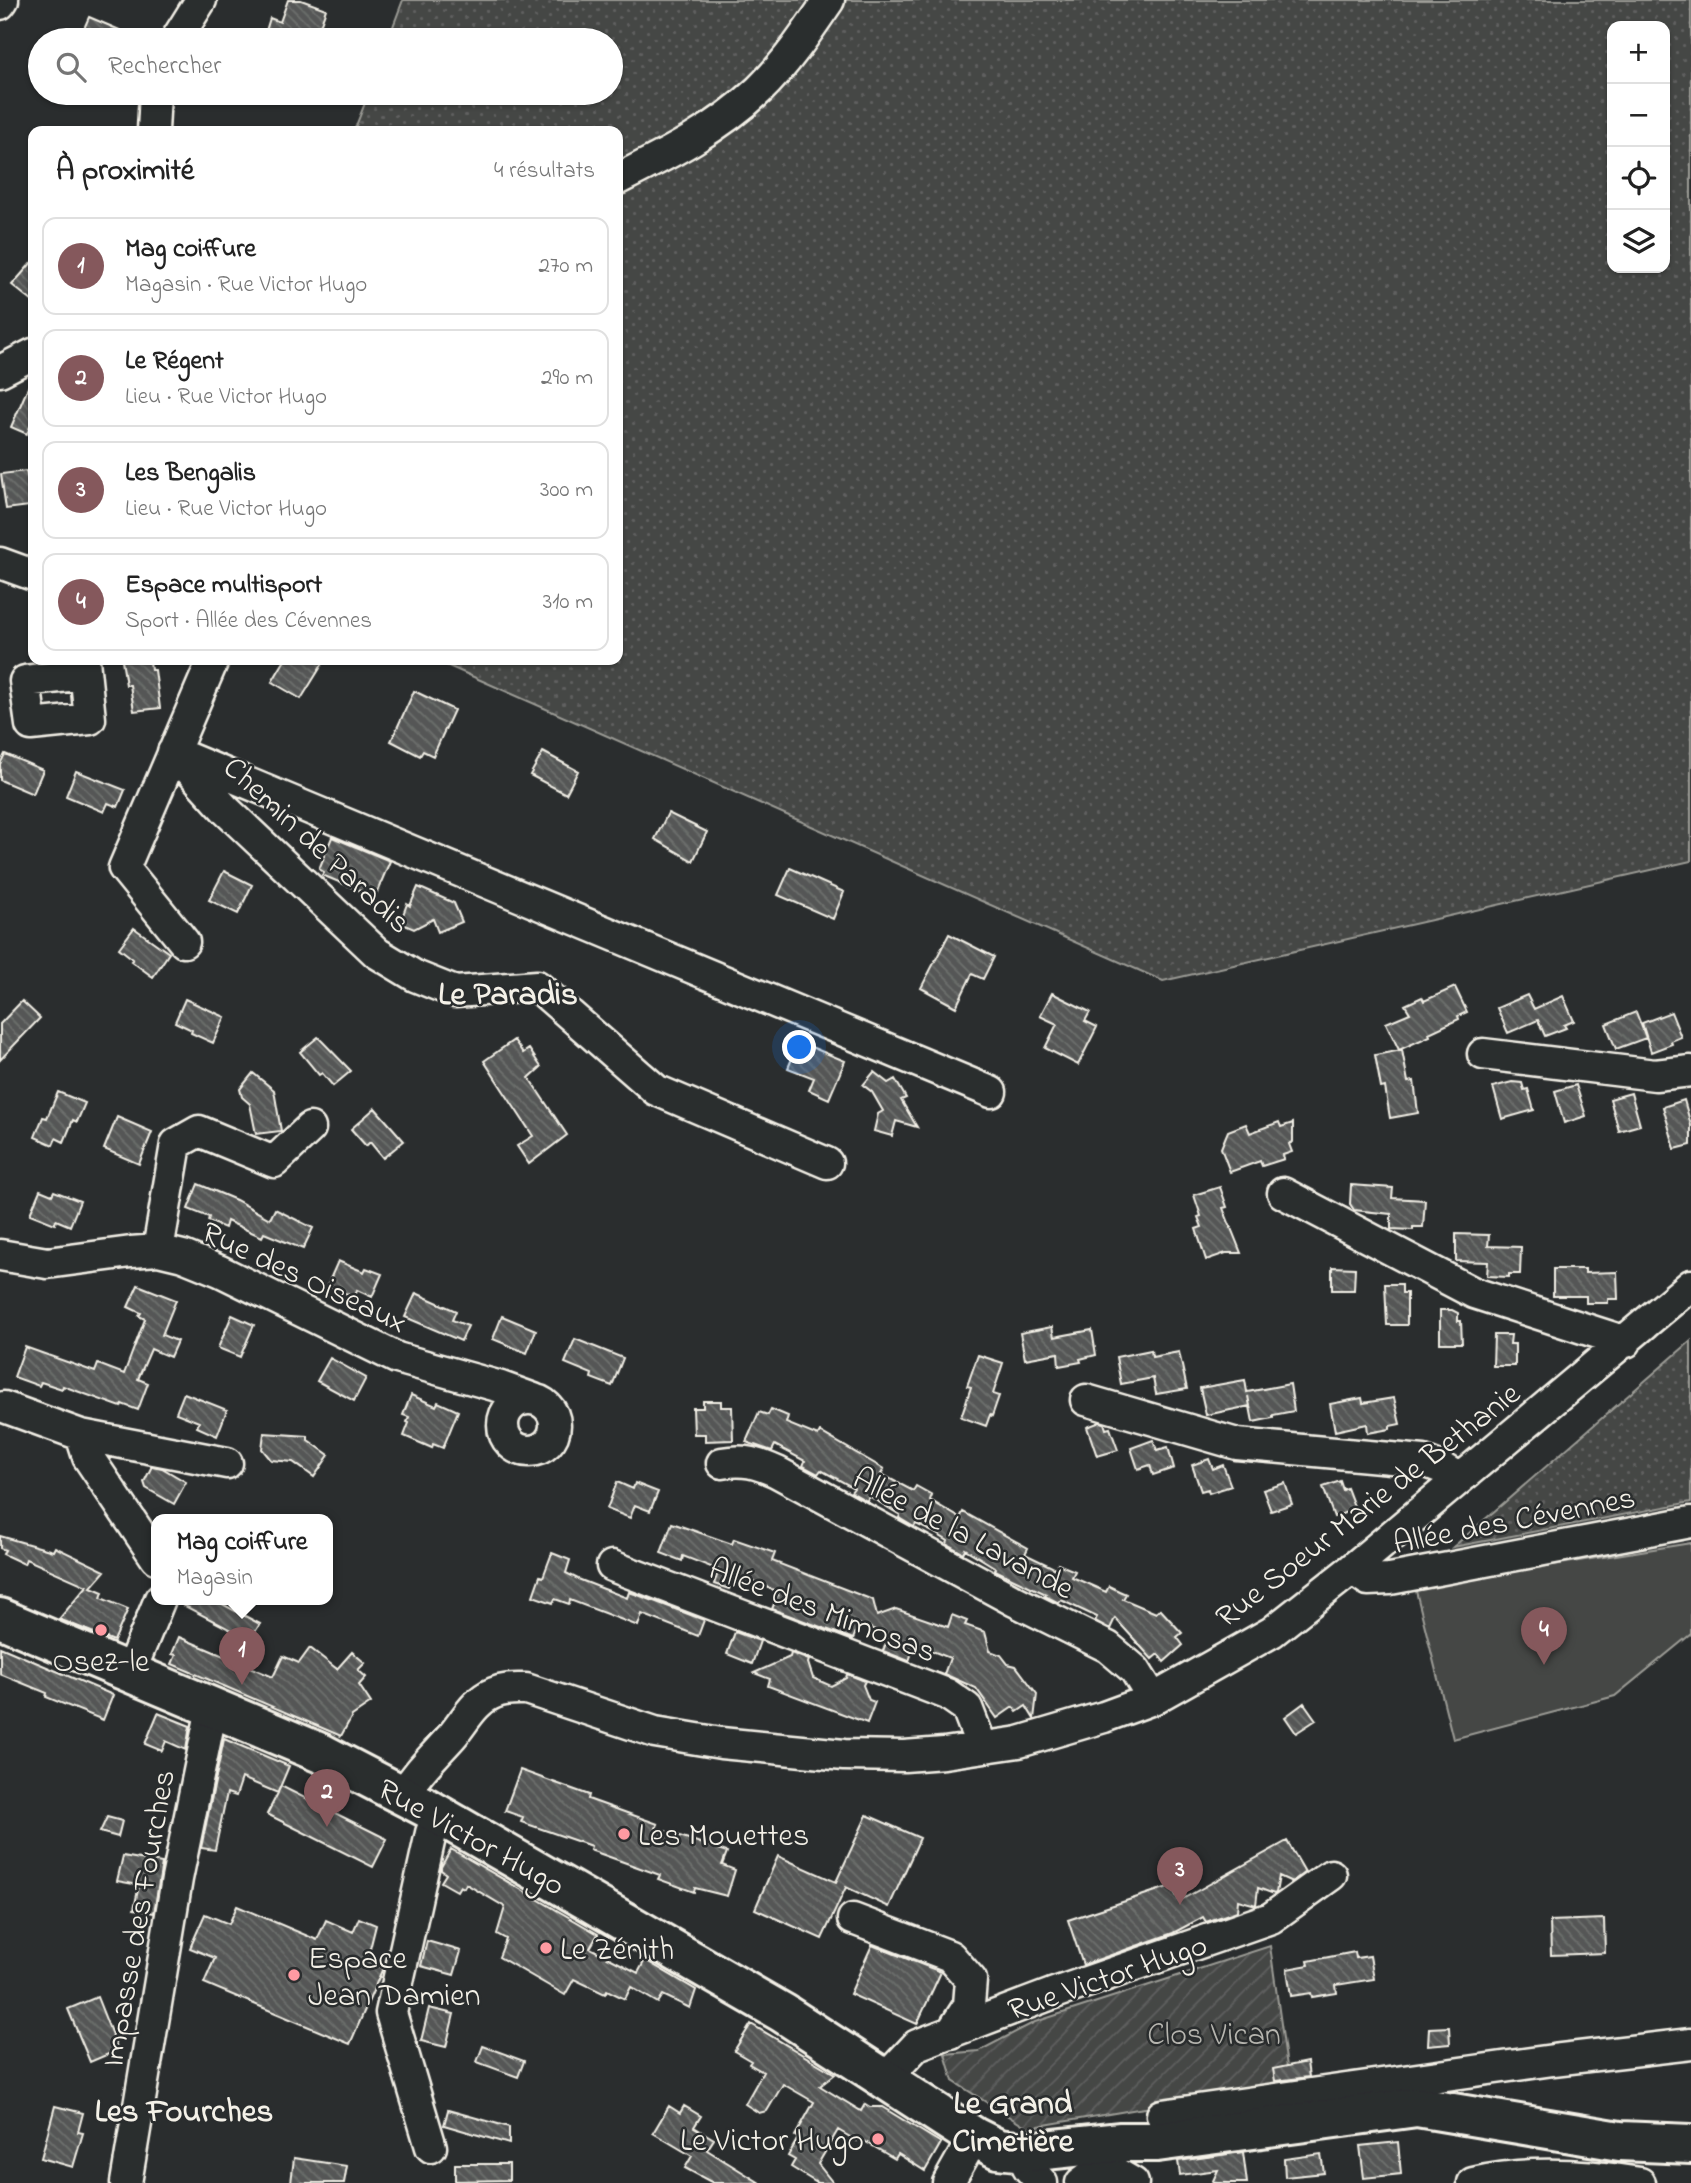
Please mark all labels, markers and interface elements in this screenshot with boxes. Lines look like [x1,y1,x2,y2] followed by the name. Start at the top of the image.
[1607,21,1670,273] map controls
[1607,21,1670,84] button: +
[28,28,623,105] search box
[52,48,90,86] icon: search
[108,48,221,86] text: Rechercher
[1607,84,1670,147] button: −
[1607,147,1670,210] button: locate
[56,150,194,194] text: À proximité
[494,155,595,188] text: 4 résultats
[1607,210,1670,273] button: layers
[125,231,256,269] text: Mag coiffure
[77,250,85,283] text: 1
[539,250,593,283] text: 270 m
[125,269,367,302] text: Magasin · Rue Victor Hugo
[125,343,224,381] text: Le Régent
[75,362,87,395] text: 2
[541,362,593,395] text: 290 m
[125,381,327,414] text: Lieu · Rue Victor Hugo
[125,455,256,493] text: Les Bengalis
[76,474,86,507] text: 3
[540,474,593,507] text: 300 m
[125,493,327,526] text: Lieu · Rue Victor Hugo
[125,567,322,605] text: Espace multisport
[76,586,86,619] text: 4
[543,586,593,619] text: 310 m
[125,605,372,638] text: Sport · Allée des Cévennes
[211,747,420,947] street label: Chemin de Paradis
[438,972,578,1020] district label: Le Paradis
[782,1030,816,1064] your location
[193,1211,414,1347] street label: Rue des Oiseaux
[1207,1372,1532,1641] street label: Rue Soeur Marie de Bethanie
[843,1457,1082,1614] street label: Allée de la Lavande
[1390,1476,1640,1569] street label: Allée des Cévennes
[151,1514,333,1605] popup
[177,1524,307,1562] text: Mag coiffure
[701,1547,942,1677] street label: Allée des Mimosas
[177,1562,253,1595] text: Magasin
[1521,1607,1567,1665] pin: 4
[93,1622,109,1638] marker: Osez-le
[219,1627,265,1685] pin: 1
[53,1640,150,1687] place label: Osez-le
[91,1766,190,2071] street label: Impasse des Fourches
[368,1768,573,1910] street label: Rue Victor Hugo
[304,1769,350,1827] pin: 2
[638,1814,809,1861] place label: Les Mouettes
[616,1826,632,1842] marker: Les Mouettes
[1157,1847,1203,1905] pin: 3
[1002,1923,1214,2035] street label: Rue Victor Hugo
[560,1928,674,1975] place label: Le Zénith
[308,1937,480,2021] place label: Espace Jean Damien
[538,1940,554,1956] marker: Le Zénith
[286,1967,302,1983] marker: Espace Jean Damien
[1147,2013,1281,2060] park label: Clos Vican
[952,2081,1075,2167] district label: Le Grand Cimetière
[95,2089,273,2137] district label: Les Fourches
[680,2119,864,2166] place label: Le Victor Hugo
[870,2131,886,2147] marker: Le Victor Hugo

